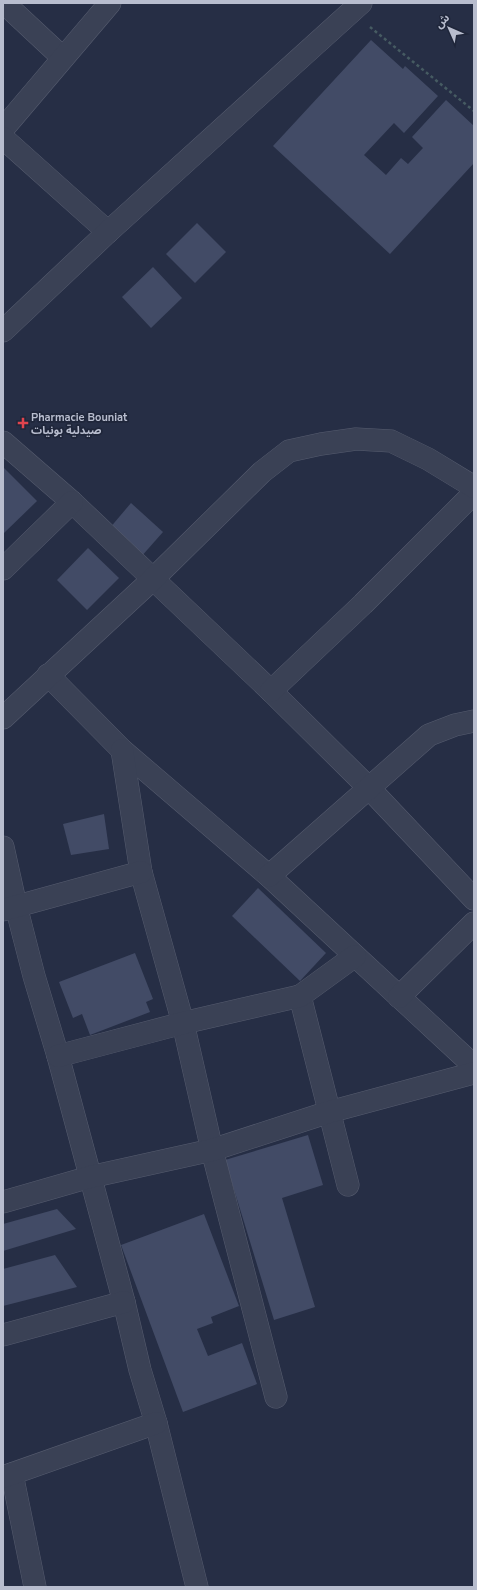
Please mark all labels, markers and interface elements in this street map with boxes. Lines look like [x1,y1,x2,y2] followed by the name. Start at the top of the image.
[429,8,469,48] north arrow
[432,11,453,32] text: ش
[31,410,128,438] place label: Pharmacie Bouniat صيدلية بونيات
[18,418,28,428] marker: Pharmacie Bouniat صيدلية بونيات

